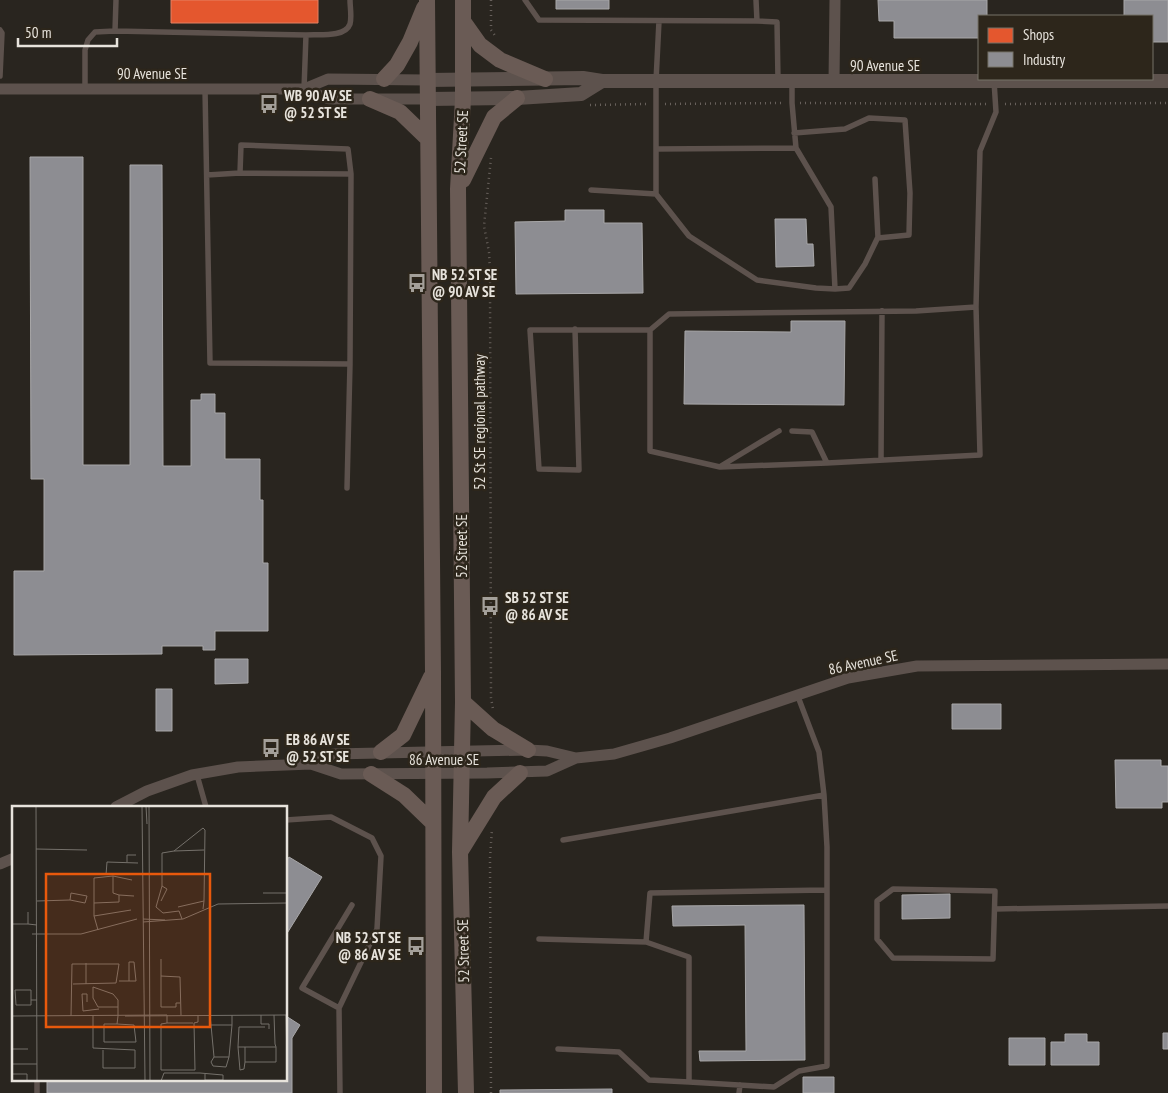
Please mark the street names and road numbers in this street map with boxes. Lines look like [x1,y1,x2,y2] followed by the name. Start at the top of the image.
[850,56,920,75] street label: 90 Avenue SE
[117,64,187,83] street label: 90 Avenue SE
[450,110,472,174] street label: 52 Street SE
[470,354,489,490] street label: 52 St SE regional pathway
[452,514,471,578] street label: 52 Street SE
[827,645,899,679] street label: 86 Avenue SE
[409,750,479,769] street label: 86 Avenue SE
[453,919,473,983] street label: 52 Street SE

